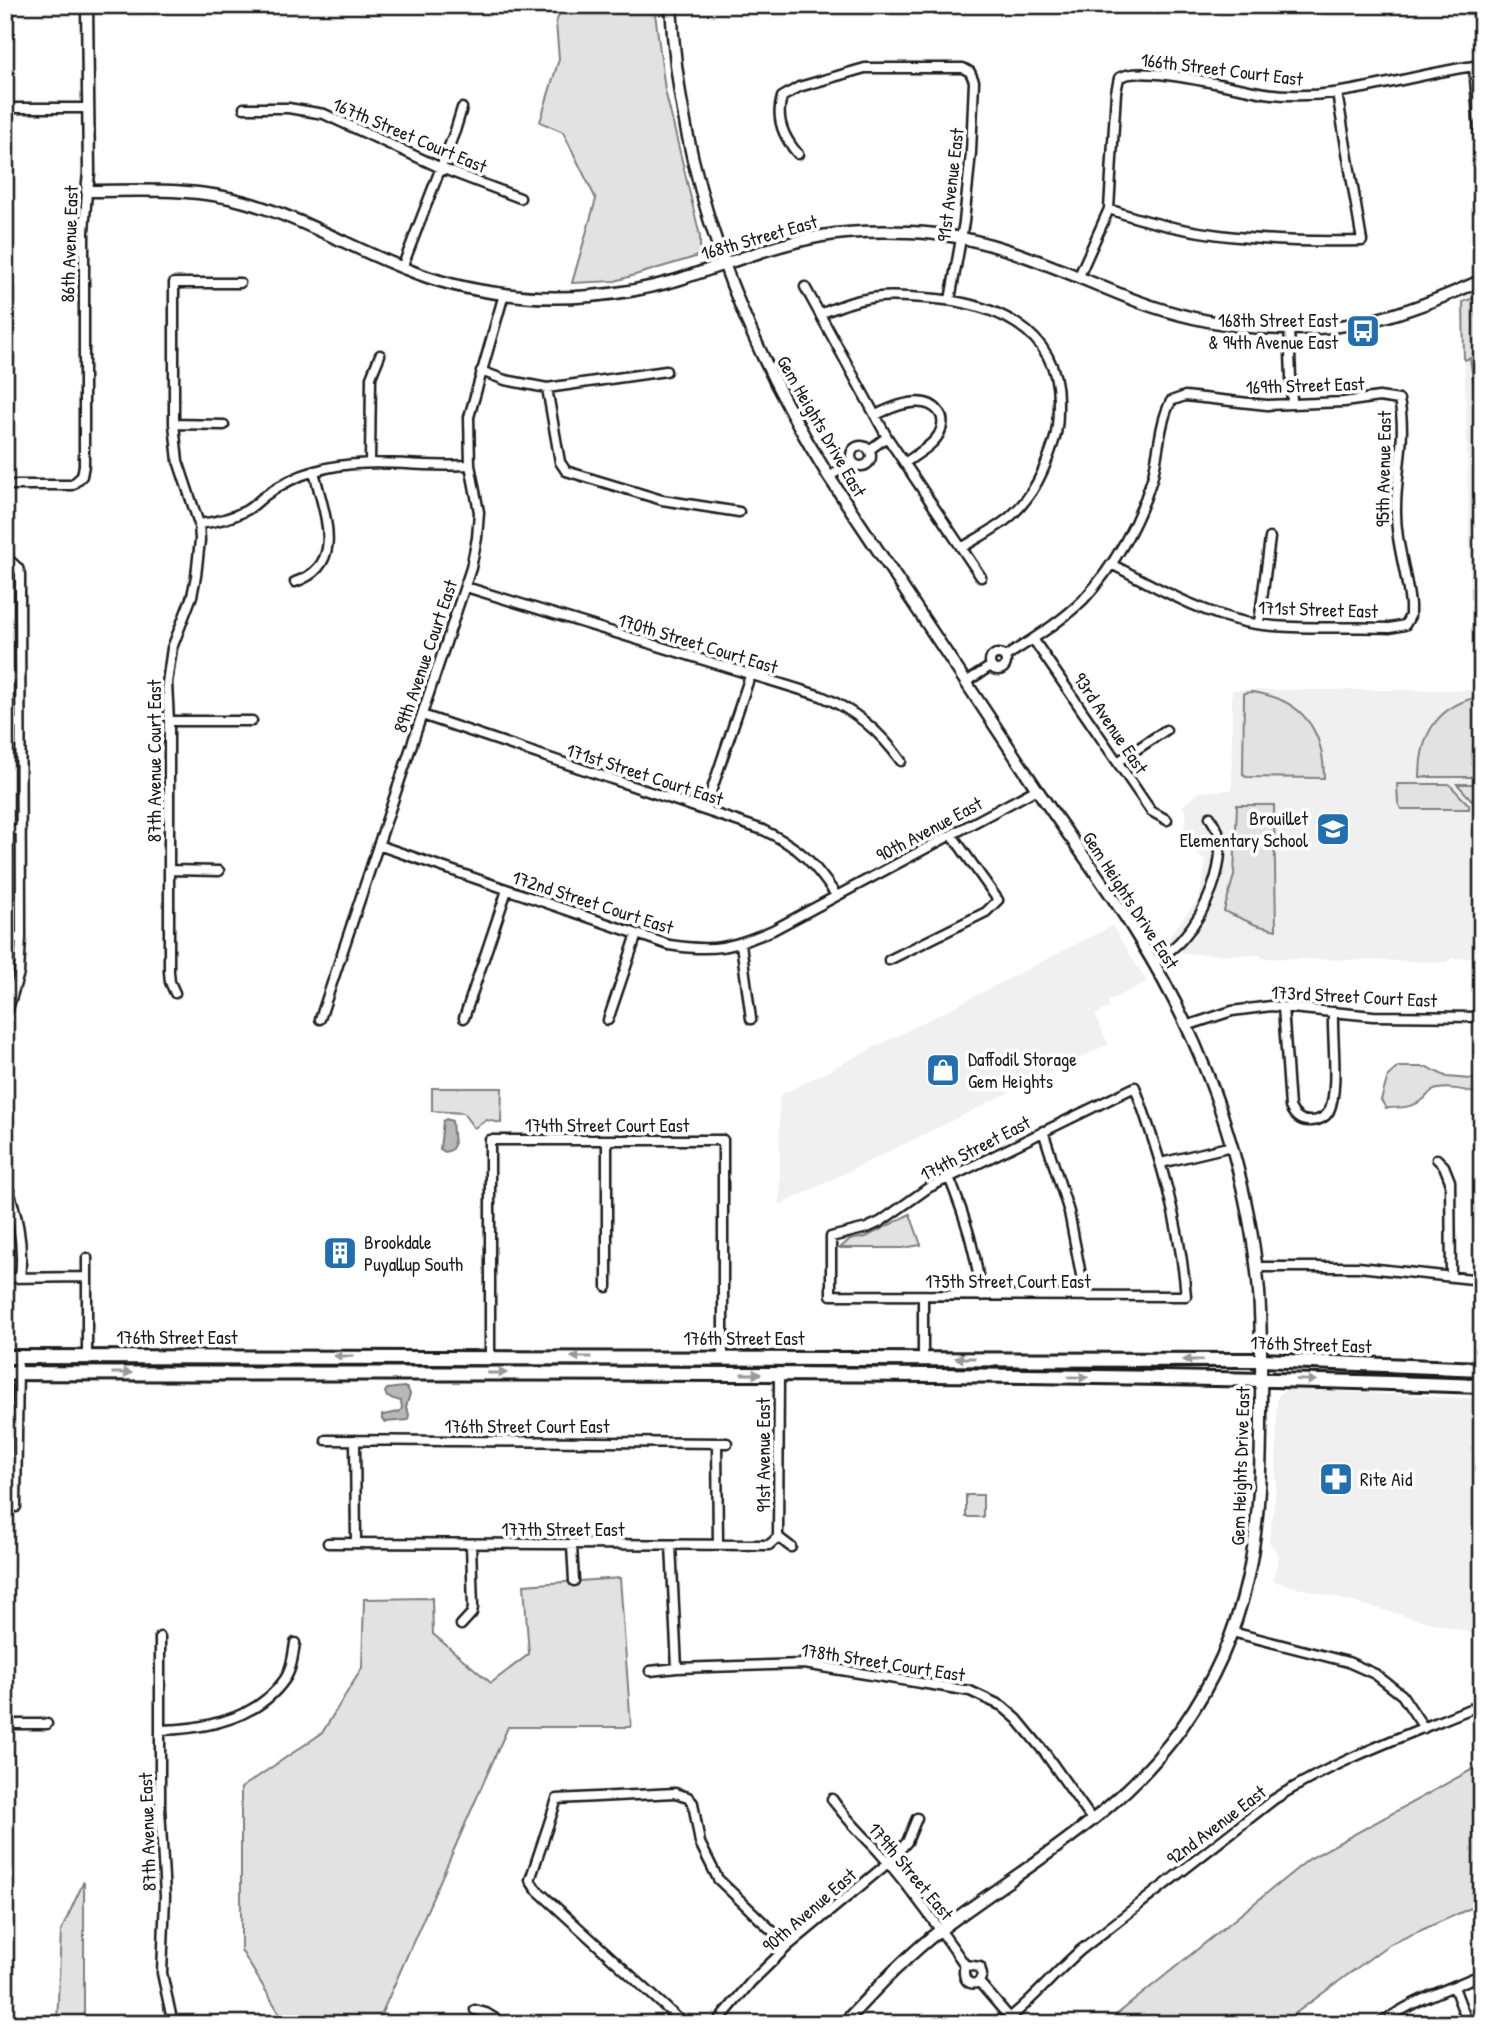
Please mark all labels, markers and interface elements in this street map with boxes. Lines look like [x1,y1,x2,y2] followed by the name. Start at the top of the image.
[1139,46,1305,92] street label: 166th Street Court East
[329,91,491,179] street label: 167th Street Court East
[930,126,970,243] street label: 91st Avenue East
[54,185,84,303] street label: 86th Avenue East
[698,208,821,266] street label: 168th Street East
[1208,307,1338,355] place label: 168th Street East & 94th Avenue East
[1344,312,1382,350] bus stop icon: 168th Street East & 94th Avenue East
[771,351,873,502] street label: Gem Heights Drive East
[1245,370,1365,400] street label: 169th Street East
[1369,410,1397,527] street label: 95th Avenue East
[387,576,464,736] street label: 89th Avenue Court East
[1258,594,1379,624] street label: 171st Street East
[615,606,782,680] street label: 170th Street Court East
[1068,667,1155,779] street label: 93rd Avenue East
[141,679,167,842] street label: 87th Avenue Court East
[563,736,727,812] street label: 171st Street Court East
[871,790,987,868] street label: 90th Avenue East
[1180,805,1309,853] place label: Brouillet Elementary School
[1314,810,1352,848] school or university icon: Brouillet Elementary School
[1077,826,1185,974] street label: Gem Heights Drive East
[509,864,677,940] street label: 172nd Street Court East
[1270,979,1438,1013] street label: 173rd Street Court East
[968,1046,1077,1094] place label: Daffodil Storage Gem Heights
[924,1051,962,1089] shop icon: Daffodil Storage Gem Heights
[915,1109,1035,1187] street label: 174th Street East
[525,1112,690,1138] street label: 174th Street Court East
[364,1229,463,1277] place label: Brookdale Puyallup South
[321,1234,359,1272] building icon: Brookdale Puyallup South
[925,1268,1091,1294] street label: 175th Street Court East
[116,1324,238,1350] street label: 176th Street East
[683,1325,805,1351] street label: 176th Street East
[1250,1329,1372,1359] street label: 176th Street East
[332,1350,354,1362] one-way arrow
[570,1351,592,1363] one-way arrow
[954,1352,976,1364] one-way arrow
[1182,1354,1204,1366] one-way arrow
[112,1367,134,1379] one-way arrow
[486,1367,508,1379] one-way arrow
[740,1368,762,1380] one-way arrow
[1067,1371,1089,1382] one-way arrow
[1295,1374,1317,1385] one-way arrow
[1224,1386,1256,1546] street label: Gem Heights Drive East
[750,1397,776,1512] street label: 91st Avenue East
[445,1413,610,1439] street label: 176th Street Court East
[1317,1460,1355,1498] pharmacy icon: Rite Aid
[1360,1466,1413,1492] place label: Rite Aid
[502,1516,625,1542] street label: 177th Street East
[799,1636,967,1688] street label: 178th Street Court East
[132,1772,162,1892] street label: 87th Avenue East
[1161,1779,1272,1871] street label: 92nd Avenue East
[862,1817,960,1926] street label: 179th Street East
[756,1862,862,1958] street label: 90th Avenue East

